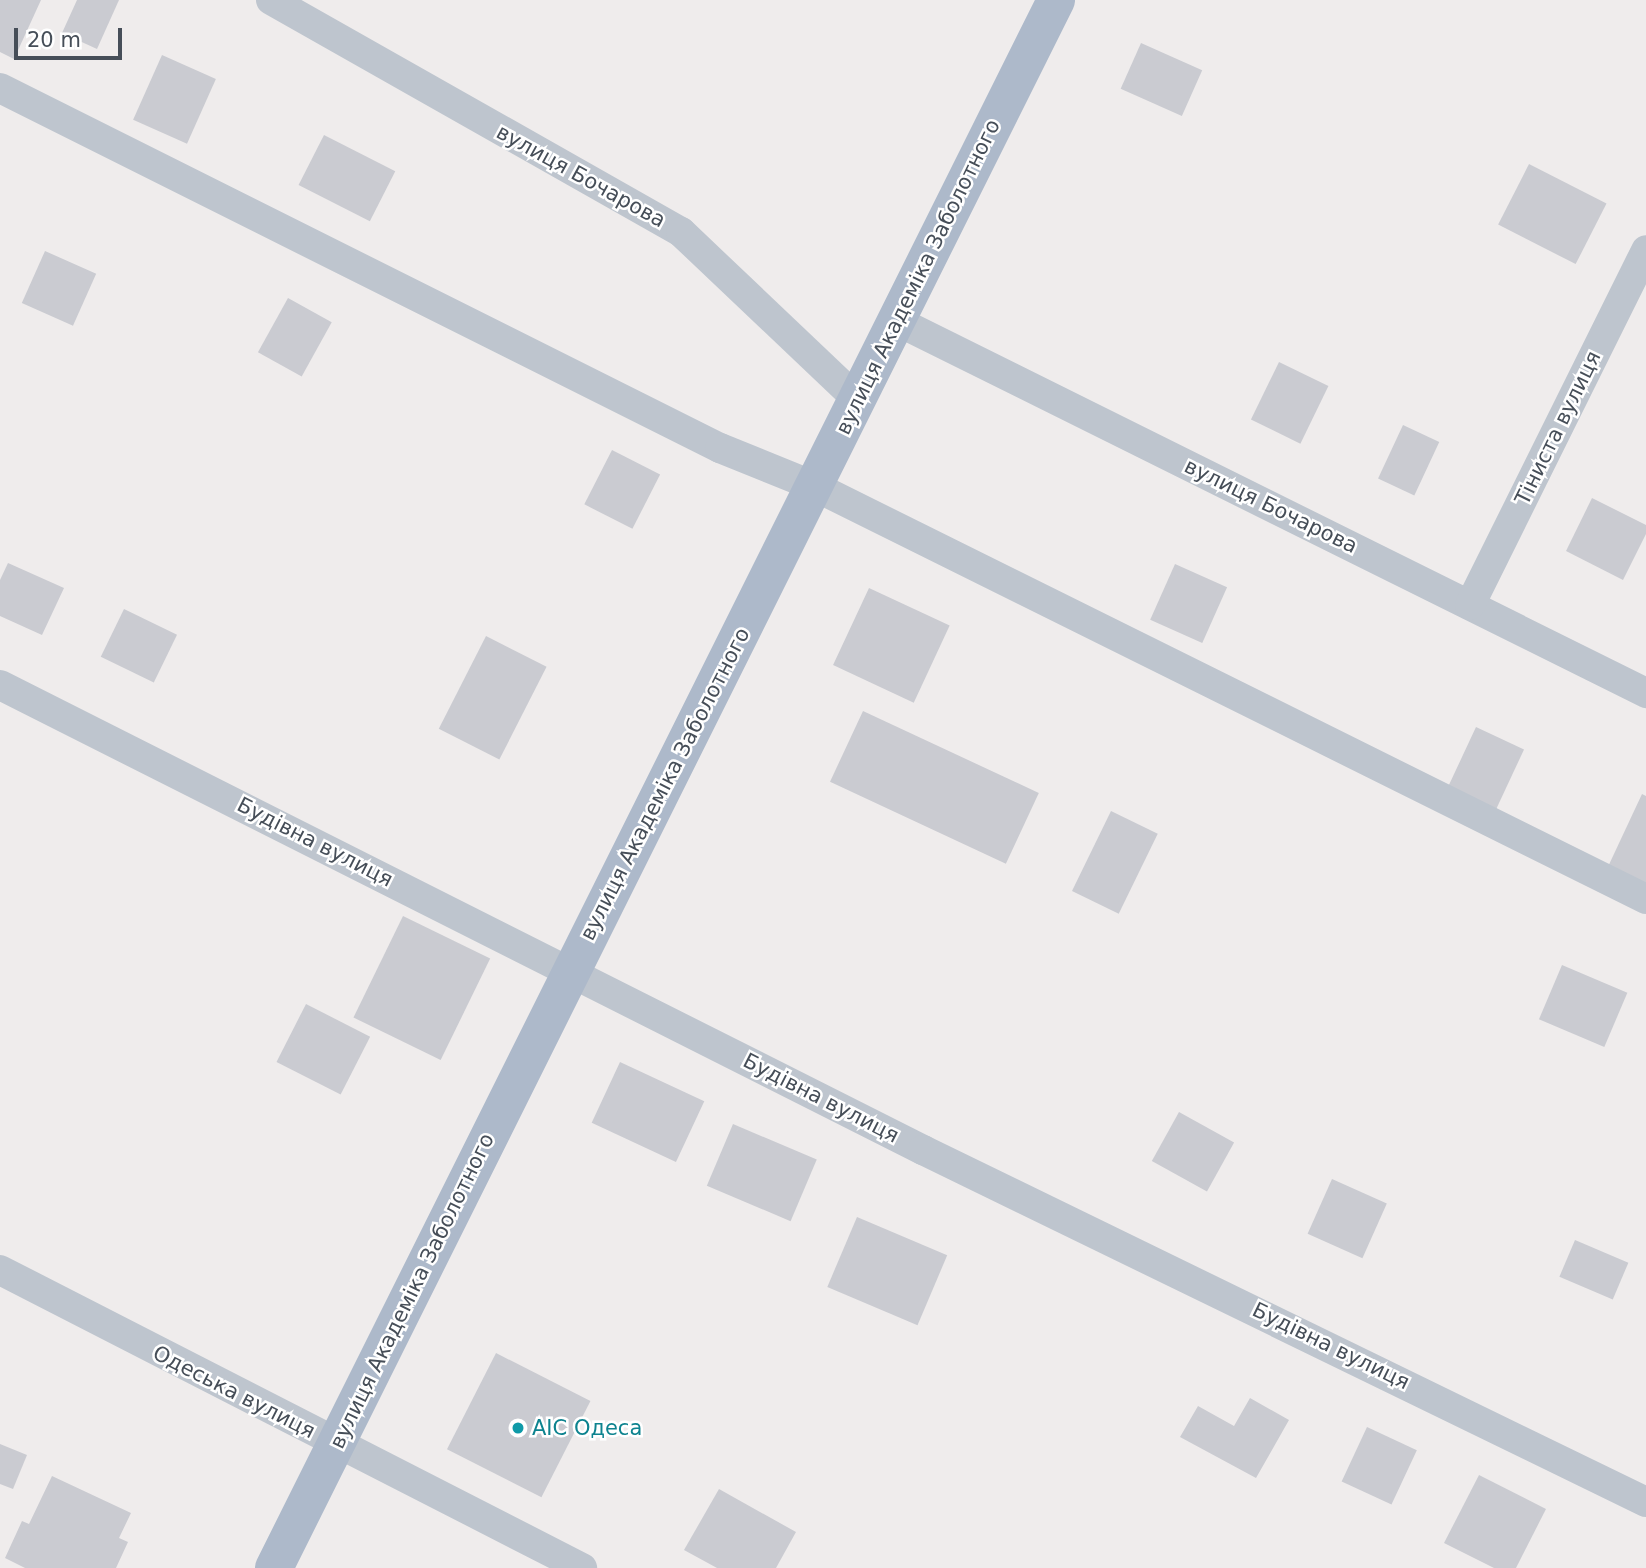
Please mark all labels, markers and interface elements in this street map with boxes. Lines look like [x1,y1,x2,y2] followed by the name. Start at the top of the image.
[18,14,126,58] scale bar
[27,28,81,52] text: 20 m
[830,115,1006,439] street label: вулиця Академіка Заболотного
[492,119,670,233] street label: вулиця Бочарова
[1510,347,1606,509] street label: Тіниста вулиця
[1180,453,1362,559] street label: вулиця Бочарова
[575,623,755,945] street label: вулиця Академіка Заболотного
[233,792,397,892] street label: Будівна вулиця
[739,1048,903,1148] street label: Будівна вулиця
[324,1129,500,1453] street label: вулиця Академіка Заболотного
[1248,1297,1414,1395] street label: Будівна вулиця
[149,1340,319,1444] street label: Одеська вулиця
[532,1415,642,1441] place label: АІС Одеса
[510,1420,526,1436] marker: АІС Одеса

